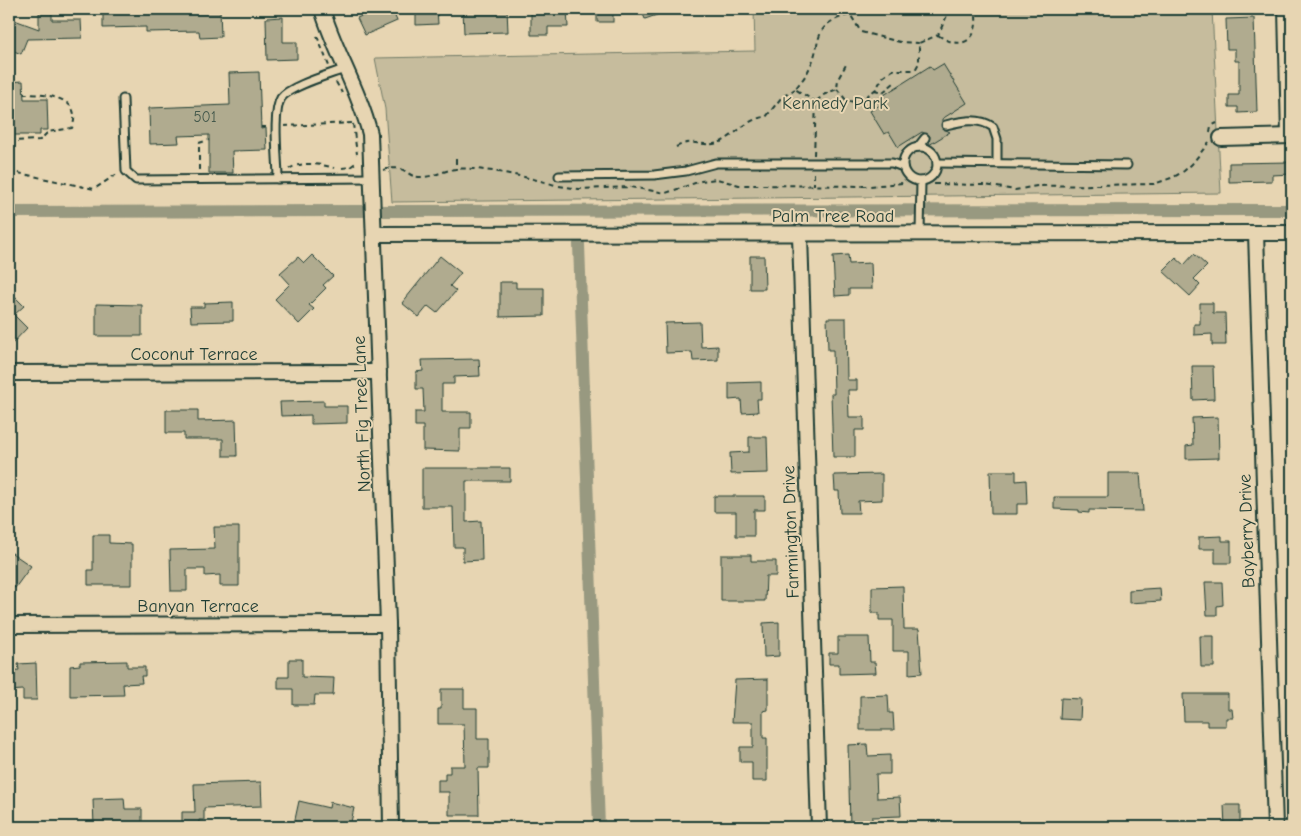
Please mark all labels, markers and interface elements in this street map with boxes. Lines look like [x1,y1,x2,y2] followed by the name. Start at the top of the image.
[782,93,888,114] park label: Kennedy Park
[193,108,217,126] house number: 501
[772,206,894,227] street label: Palm Tree Road
[349,335,375,493] street label: North Fig Tree Lane
[131,344,258,365] street label: Coconut Terrace
[778,465,804,599] street label: Farmington Drive
[1235,474,1259,588] street label: Bayberry Drive
[137,596,259,617] street label: Banyan Terrace

